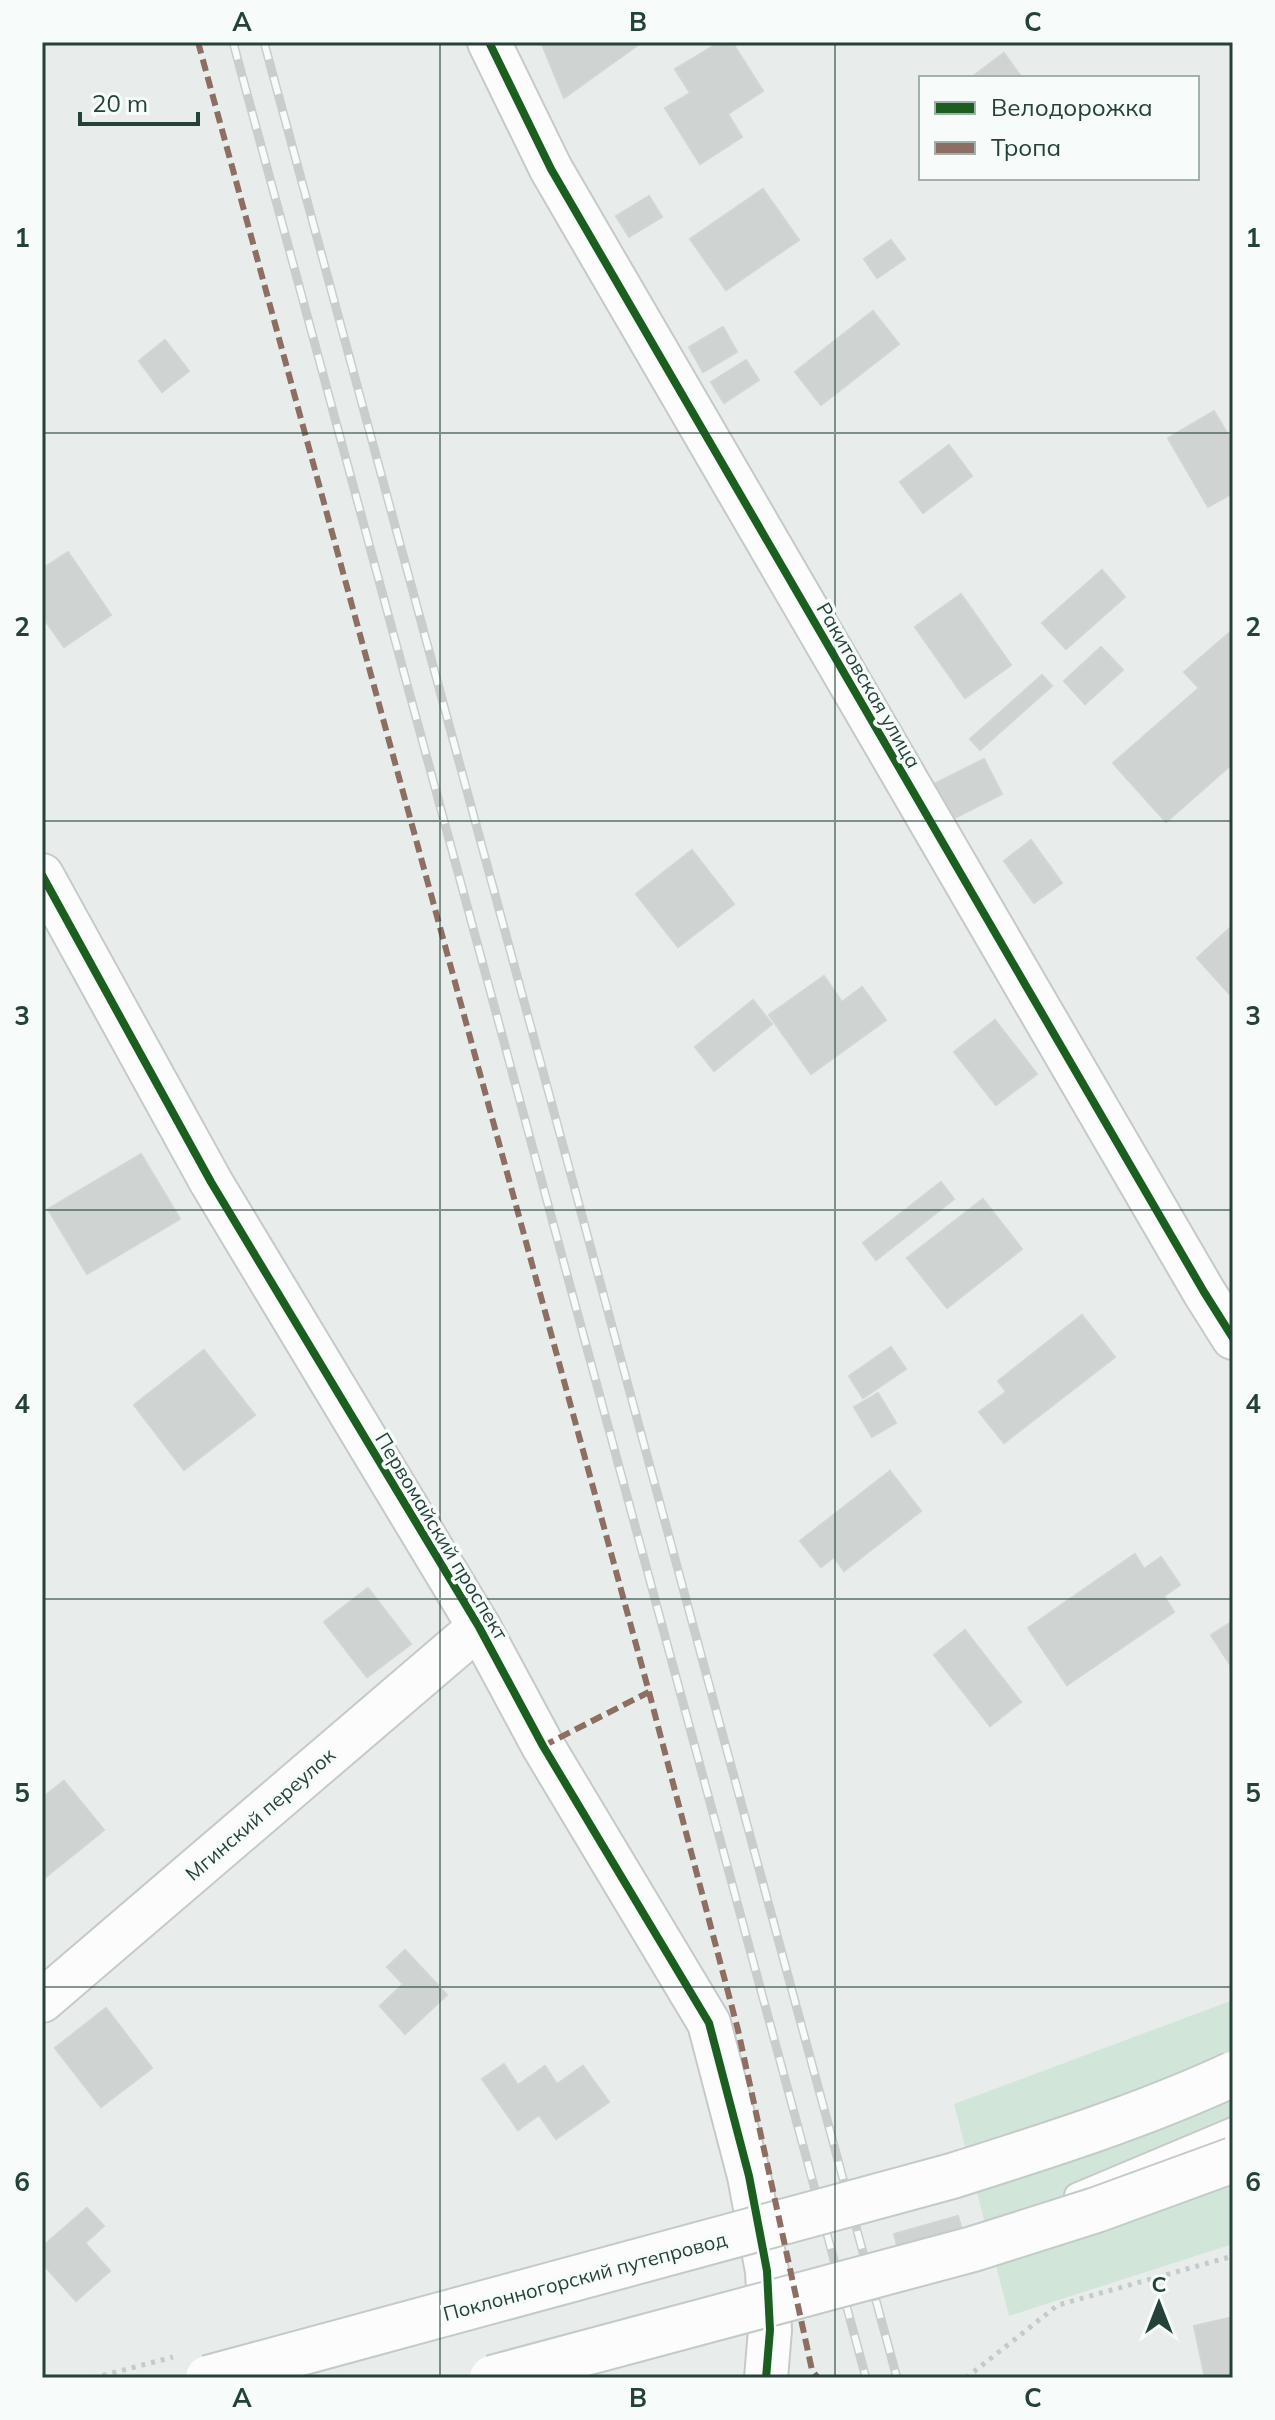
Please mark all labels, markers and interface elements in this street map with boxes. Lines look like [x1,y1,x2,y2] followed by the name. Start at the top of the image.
[232,5,252,38] text: A
[629,5,647,38] text: B
[1024,5,1042,38] text: C
[80,76,198,126] scale bar
[919,76,1199,180] legend
[92,88,148,118] text: 20 m
[991,92,1153,122] text: Велодорожка
[991,132,1061,162] text: Тропа
[14,221,30,254] text: 1
[1245,221,1261,254] text: 1
[811,598,927,772] street label: Ракитовская улица
[14,610,30,643] text: 2
[1245,610,1261,643] text: 2
[14,999,30,1032] text: 3
[1245,999,1261,1032] text: 3
[14,1387,30,1420] text: 4
[1245,1387,1261,1420] text: 4
[370,1428,514,1645] street label: Первомайский проспект
[180,1742,340,1886] street label: Мгинский переулок
[14,1776,30,1809] text: 5
[1245,1776,1261,1809] text: 5
[14,2165,30,2198] text: 6
[1245,2165,1261,2198] text: 6
[440,2226,730,2326] street label: Поклонногорский путепровод
[1119,2264,1199,2344] north arrow
[1151,2270,1167,2298] text: С
[232,2381,252,2414] text: A
[629,2381,647,2414] text: B
[1024,2381,1042,2414] text: C

